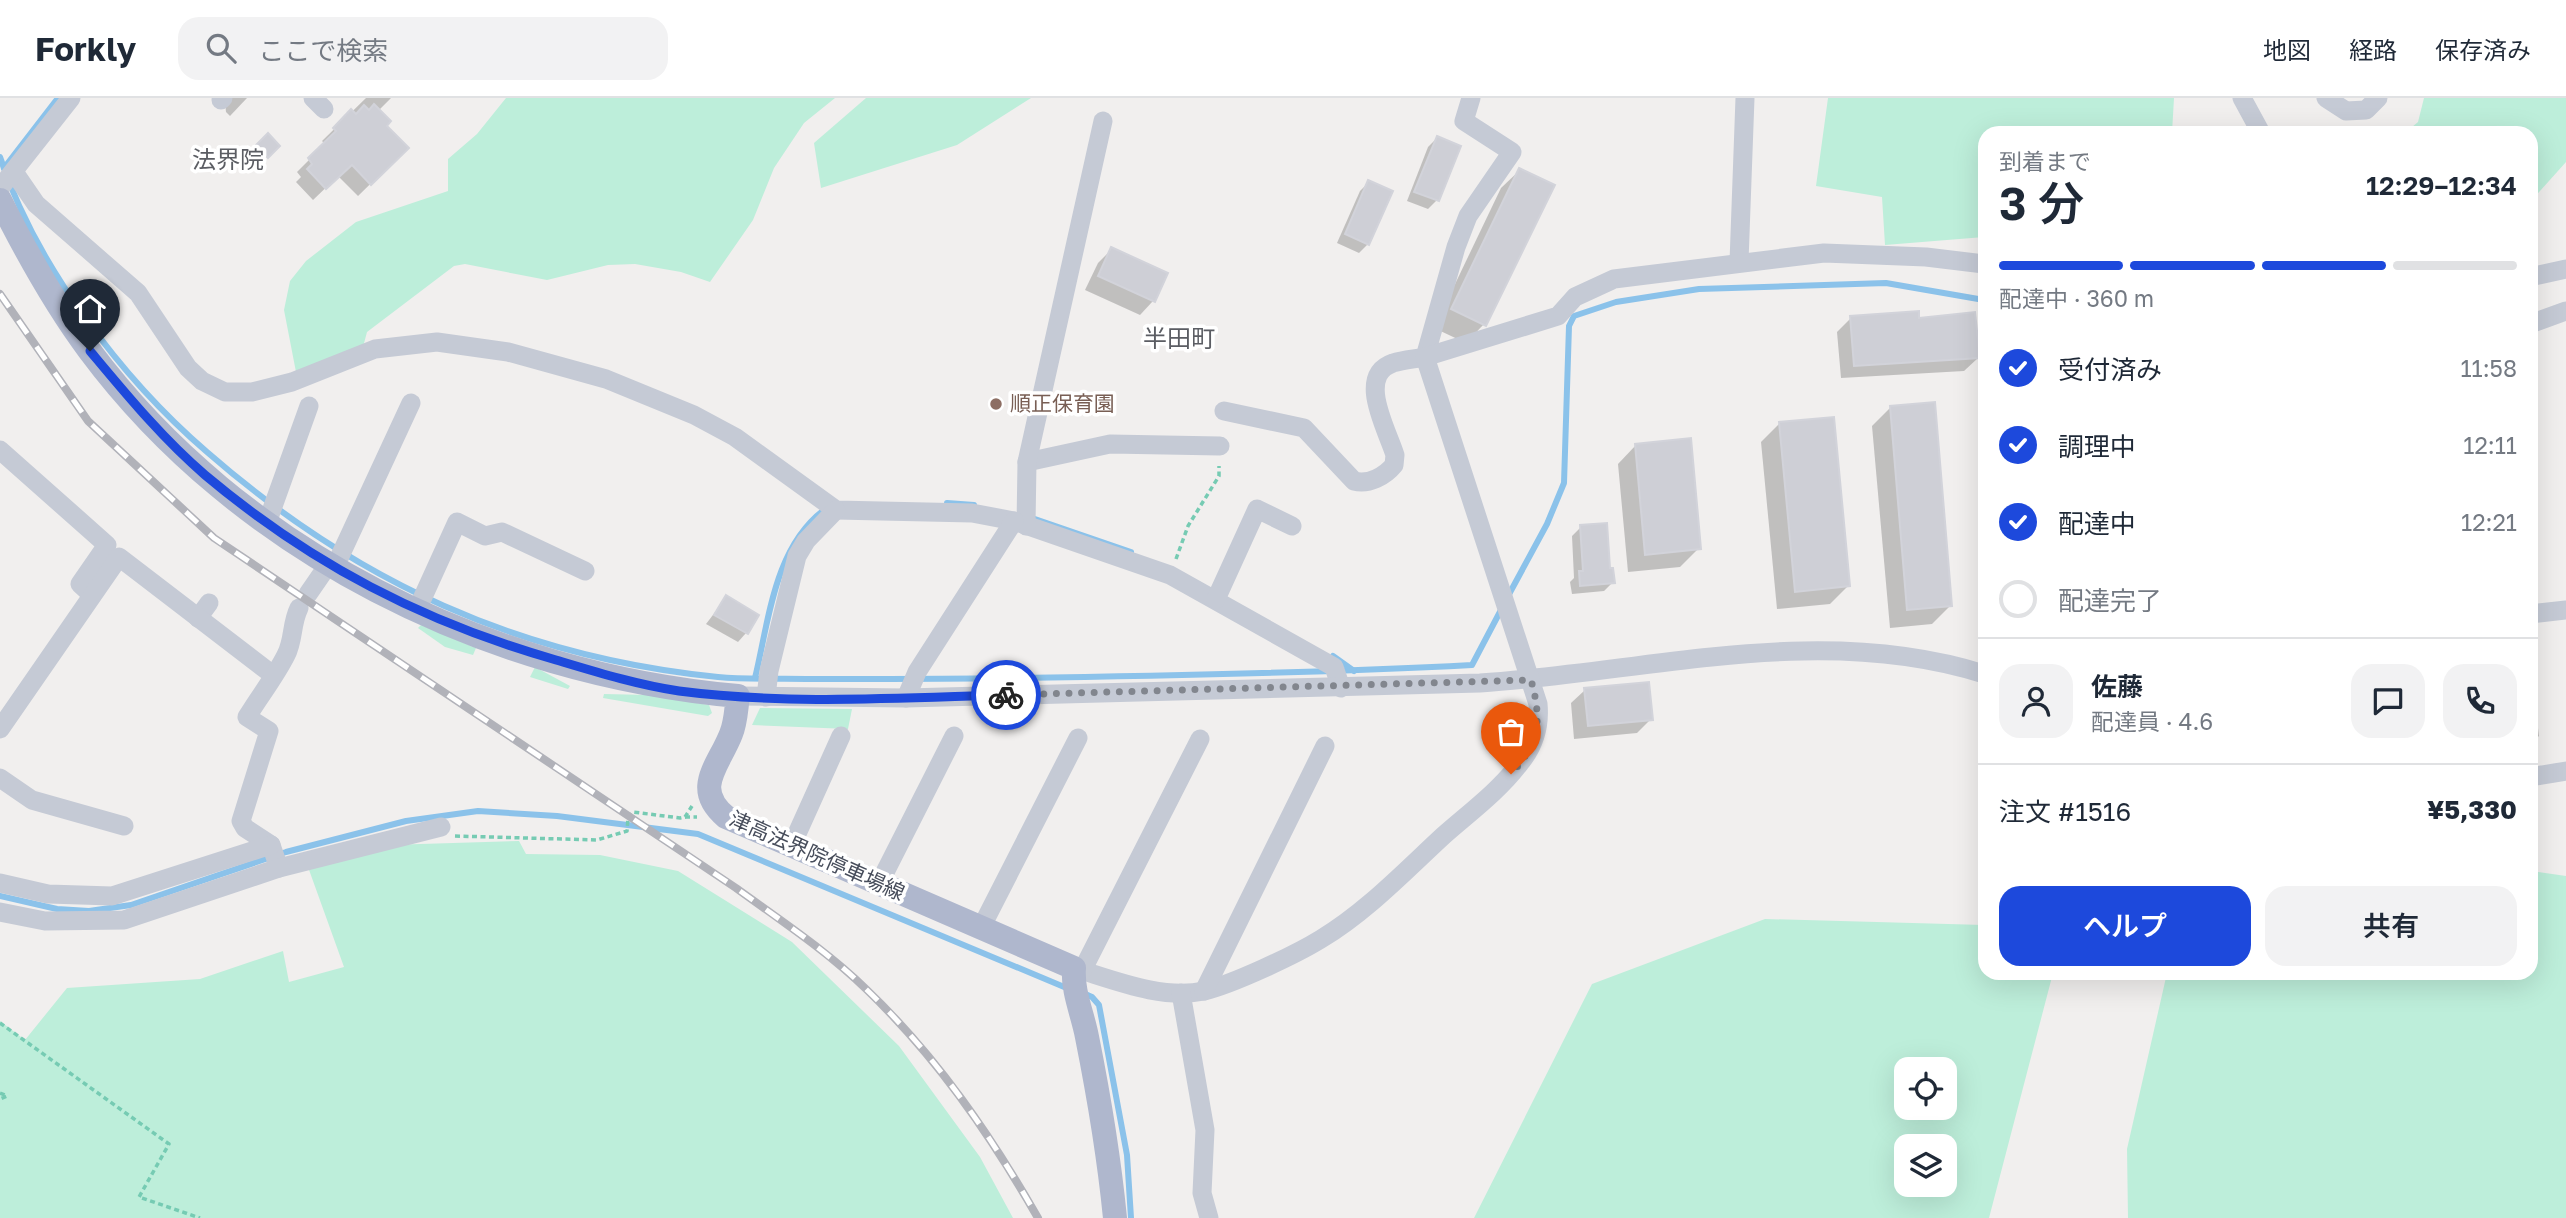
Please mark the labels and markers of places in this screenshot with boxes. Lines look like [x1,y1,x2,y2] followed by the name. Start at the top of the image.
[60,279,120,351] pin
[1010,390,1115,416] place label: 順正保育園
[988,396,1004,412] marker: 順正保育園
[1481,702,1541,774] pin

